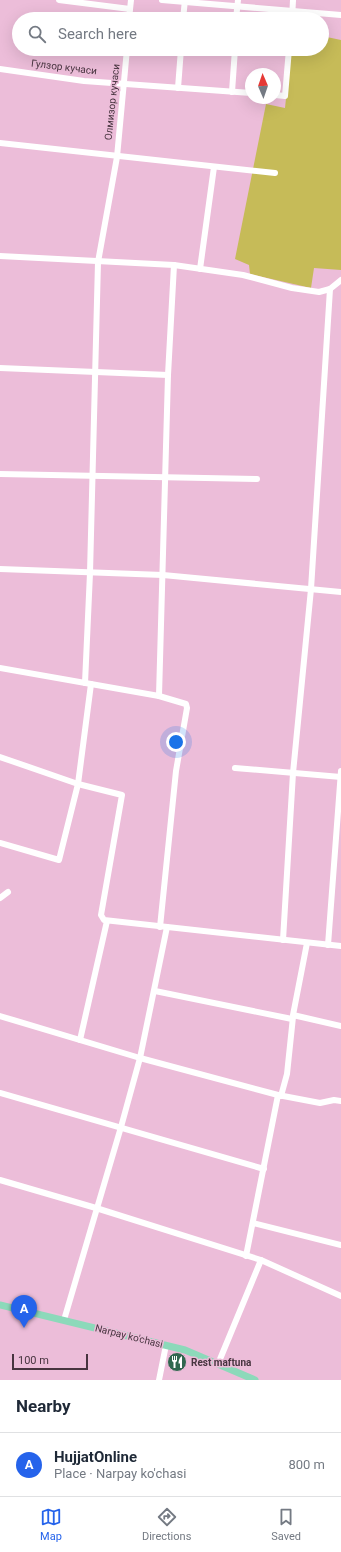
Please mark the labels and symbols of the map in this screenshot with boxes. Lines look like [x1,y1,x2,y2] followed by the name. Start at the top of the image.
[31,58,98,77] street label: Гулзор кучаси
[103,63,122,141] street label: Олмизор кучаси
[245,68,281,104] north arrow
[166,732,186,752] your location
[11,1295,37,1328] pin: A
[94,1322,164,1350] street label: Narpay ko'chasi
[166,1351,188,1373] restaurant icon: Rest maftuna
[12,1352,88,1371] scale bar
[191,1357,252,1368] place label: Rest maftuna

